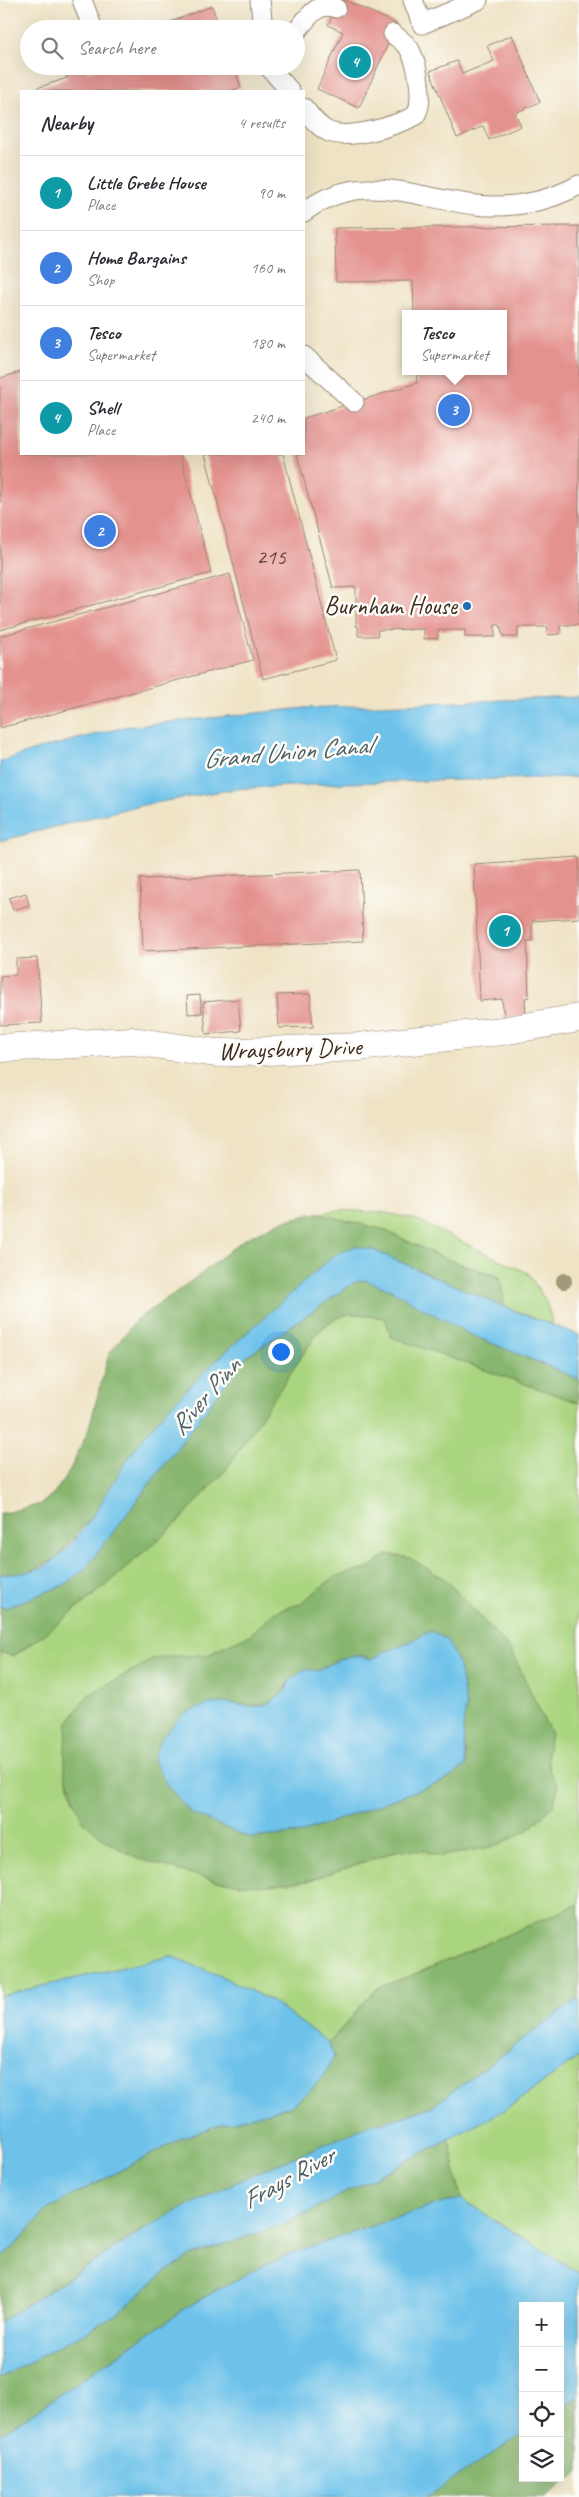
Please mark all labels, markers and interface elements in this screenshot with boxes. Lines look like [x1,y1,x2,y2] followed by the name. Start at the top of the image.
[20,20,305,75] search box
[38,34,66,62] icon: search
[78,36,155,60] text: Search here
[339,43,371,81] pin: 4
[40,110,93,136] text: Nearby
[238,113,285,133] text: 4 results
[87,171,206,195] text: Little Grebe House
[52,183,60,203] text: 1
[258,183,285,203] text: 90 m
[87,195,115,215] text: Place
[87,246,186,270] text: Home Bargains
[52,258,60,278] text: 2
[251,258,285,278] text: 160 m
[87,270,114,290] text: Shop
[402,310,507,375] popup
[87,321,121,345] text: Tesco
[420,321,454,345] text: Tesco
[52,333,60,353] text: 3
[251,333,285,353] text: 180 m
[87,345,155,365] text: Supermarket
[420,345,489,365] text: Supermarket
[438,391,470,429] pin: 3
[87,396,119,420] text: Shell
[52,408,60,428] text: 4
[251,408,285,428] text: 240 m
[87,420,115,440] text: Place
[84,512,116,550] pin: 2
[256,543,287,571] house number: 215
[324,590,459,622] place label: Burnham House
[461,600,473,612] marker: Burnham House
[202,727,381,776] water label: Grand Union Canal
[489,912,521,950] pin: 1
[218,1030,364,1067] street label: Wraysbury Drive
[268,1339,294,1365] your location
[162,1349,249,1442] water label: River Pinn
[236,2137,343,2217] water label: Frays River
[519,2302,564,2482] map controls
[519,2302,564,2347] button: +
[519,2347,564,2392] button: −
[519,2392,564,2437] button: locate
[519,2437,564,2482] button: layers

